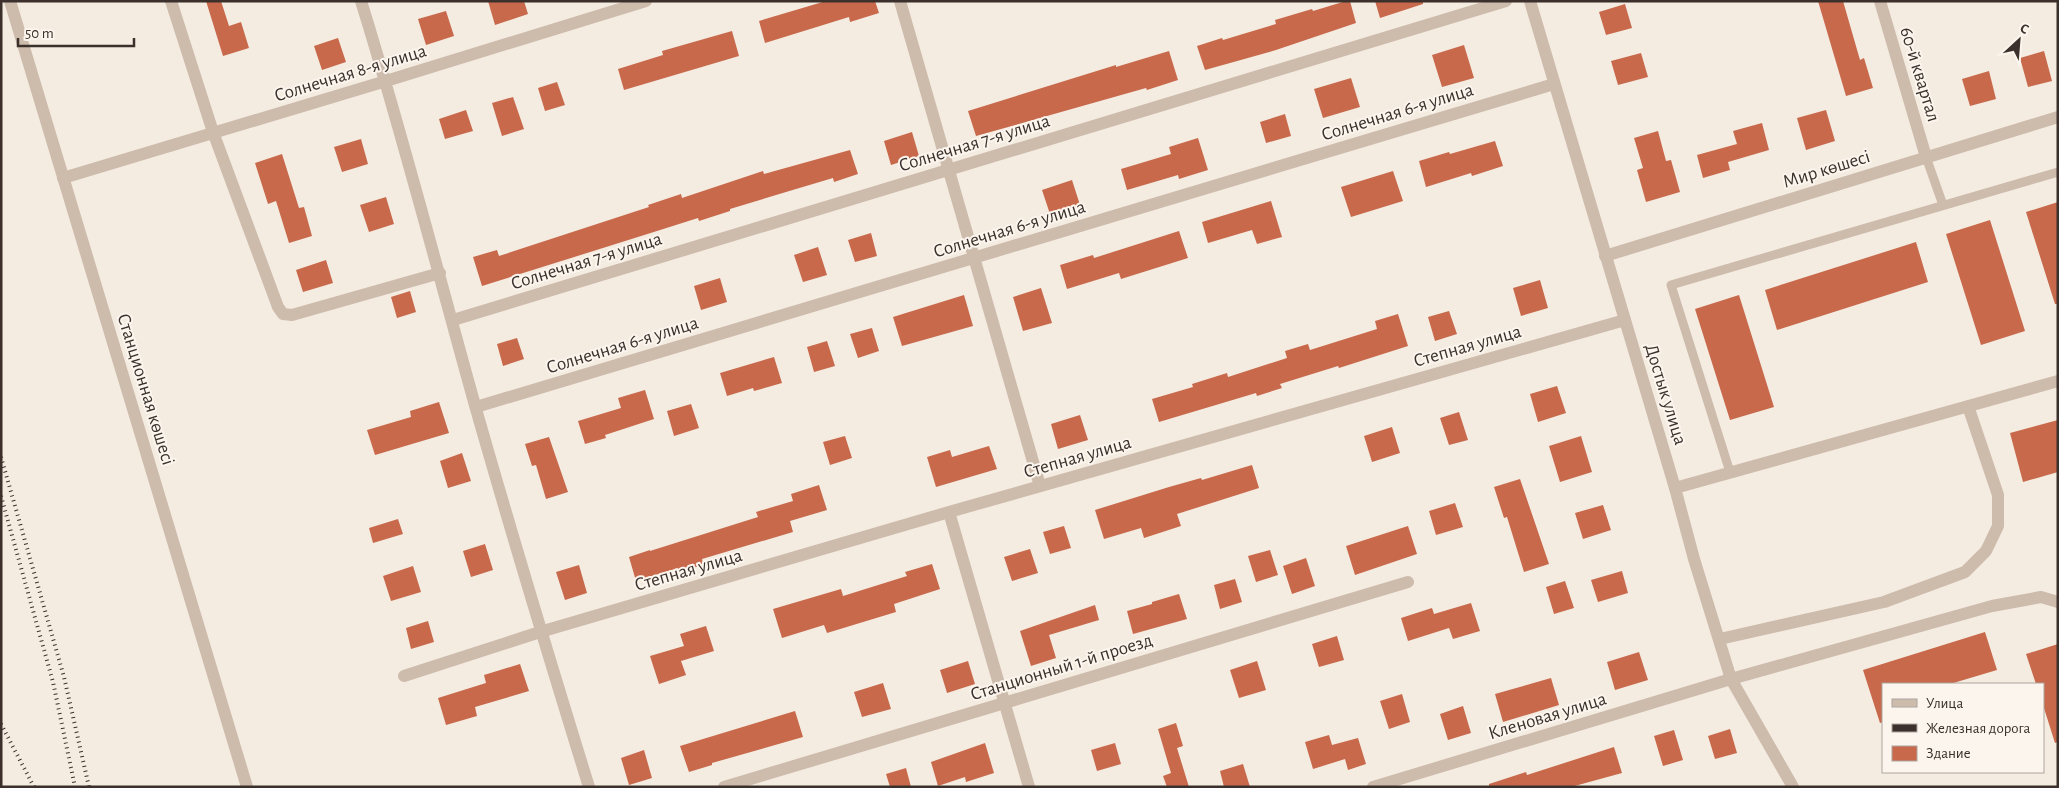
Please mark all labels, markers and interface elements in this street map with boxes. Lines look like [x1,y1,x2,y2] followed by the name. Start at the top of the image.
[18,15,134,47] scale bar
[1994,15,2044,65] north arrow
[2018,21,2031,37] text: С
[1896,25,1943,124] street label: 60-й квартал
[25,26,54,41] text: 50 m
[272,41,429,106] street label: Солнечная 8-я улица
[1319,80,1476,145] street label: Солнечная 6-я улица
[897,111,1053,175] street label: Солнечная 7-я улица
[1781,147,1872,192] street label: Мир көшесі
[931,197,1088,262] street label: Солнечная 6-я улица
[509,229,665,293] street label: Солнечная 7-я улица
[113,311,178,467] street label: Станционная көшесі
[544,313,701,378] street label: Солнечная 6-я улица
[1411,322,1524,371] street label: Степная улица
[1641,342,1690,448] street label: Достык улица
[1021,433,1134,482] street label: Степная улица
[632,546,745,595] street label: Степная улица
[968,631,1155,704] street label: Станционный 1-й проезд
[1882,683,2044,773] legend
[1486,689,1609,743] street label: Кленовая улица
[1926,696,1963,711] text: Улица
[1926,721,2031,736] text: Железная дорога
[1926,746,1971,761] text: Здание

